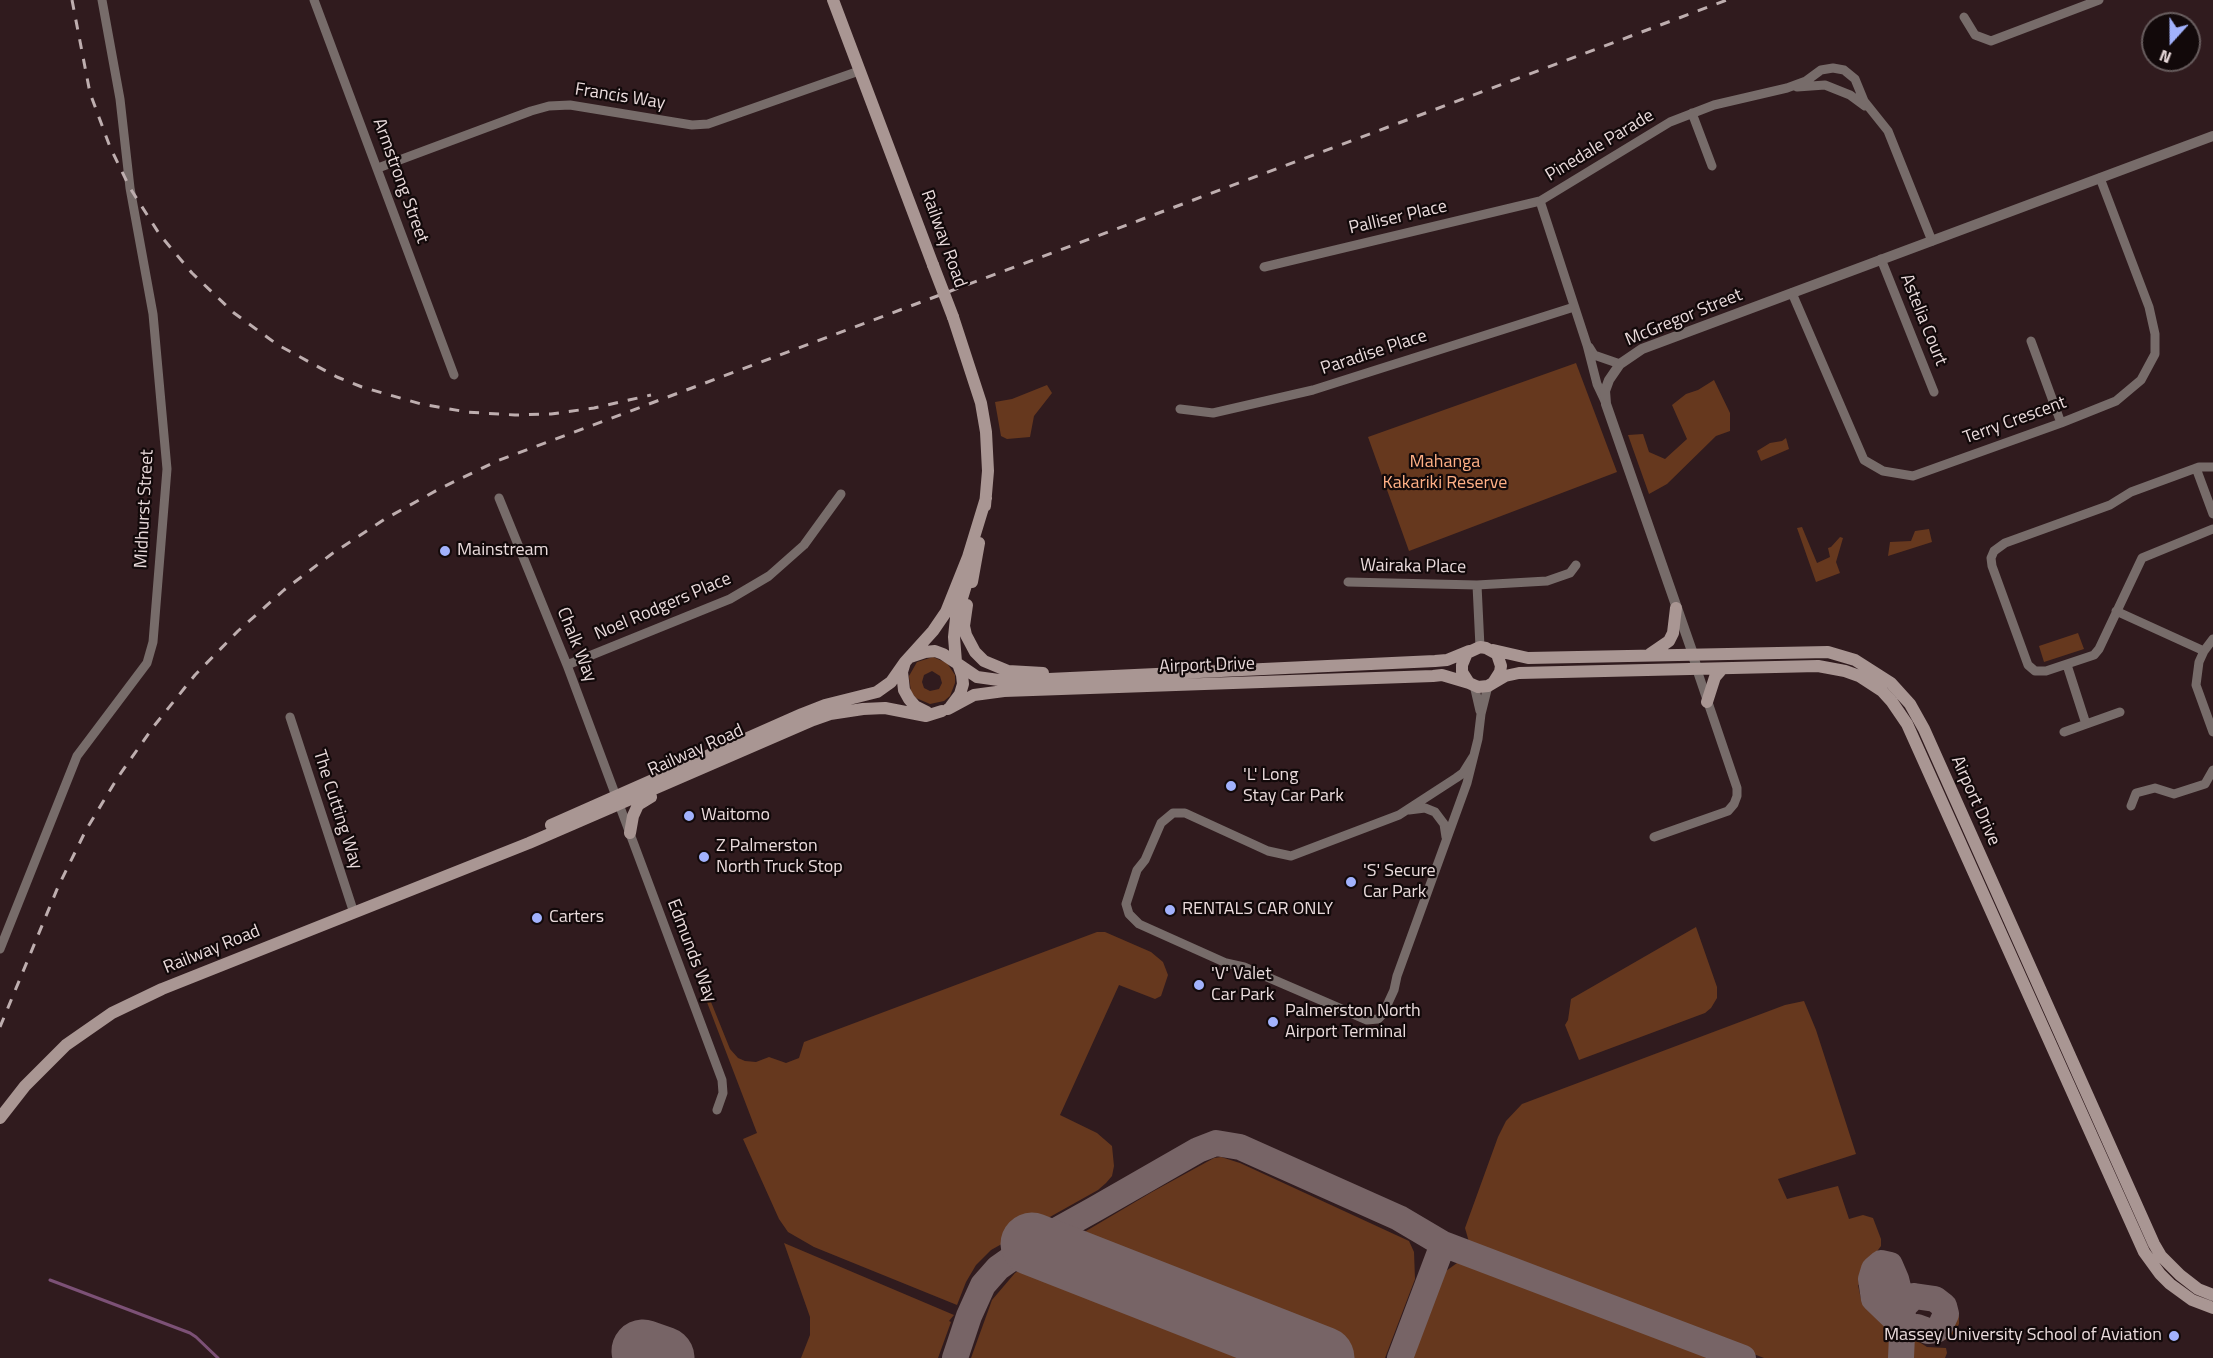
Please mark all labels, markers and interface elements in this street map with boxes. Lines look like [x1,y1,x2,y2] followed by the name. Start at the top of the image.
[2141,12,2201,72] north arrow
[2156,44,2175,70] text: N
[573,79,667,115] street label: Francis Way
[1542,105,1658,187] street label: Pinedale Parade
[367,116,433,246] street label: Armstrong Street
[915,187,971,291] street label: Railway Road
[1347,196,1449,240] street label: Palliser Place
[1895,271,1951,369] street label: Astelia Court
[1622,285,1746,351] street label: McGregor Street
[1318,326,1430,380] street label: Paradise Place
[1961,392,2069,450] street label: Terry Crescent
[131,449,159,569] street label: Midhurst Street
[1383,452,1507,494] park label: Mahanga Kakariki Reserve
[457,540,549,562] place label: Mainstream
[438,544,452,558] marker: Mainstream
[1360,555,1466,579] street label: Wairaka Place
[591,568,735,646] street label: Noel Rodgers Place
[551,605,601,685] street label: Chalk Way
[1159,654,1255,678] street label: Airport Drive
[645,720,747,782] street label: Railway Road
[308,748,366,872] street label: The Cutting Way
[1946,753,2004,849] street label: Airport Drive
[1243,765,1344,808] place label: 'L' Long Stay Car Park
[1224,779,1238,793] marker: 'L' Long Stay Car Park
[701,805,770,827] place label: Waitomo
[682,809,696,823] marker: Waitomo
[716,836,843,878] place label: Z Palmerston North Truck Stop
[697,850,711,864] marker: Z Palmerston North Truck Stop
[1363,861,1436,904] place label: 'S' Secure Car Park
[1344,875,1358,889] marker: 'S' Secure Car Park
[661,896,721,1006] street label: Edmunds Way
[1182,899,1333,921] place label: RENTALS CAR ONLY
[1163,903,1177,917] marker: RENTALS CAR ONLY
[549,907,604,929] place label: Carters
[530,911,544,925] marker: Carters
[160,921,264,979] street label: Railway Road
[1211,964,1274,1006] place label: 'V' Valet Car Park
[1192,978,1206,992] marker: 'V' Valet Car Park
[1285,1001,1421,1044] place label: Palmerston North Airport Terminal
[1266,1015,1280,1029] marker: Palmerston North Airport Terminal
[1884,1325,2162,1347] place label: Massey University School of Aviation
[2167,1329,2181,1343] marker: Massey University School of Aviation

